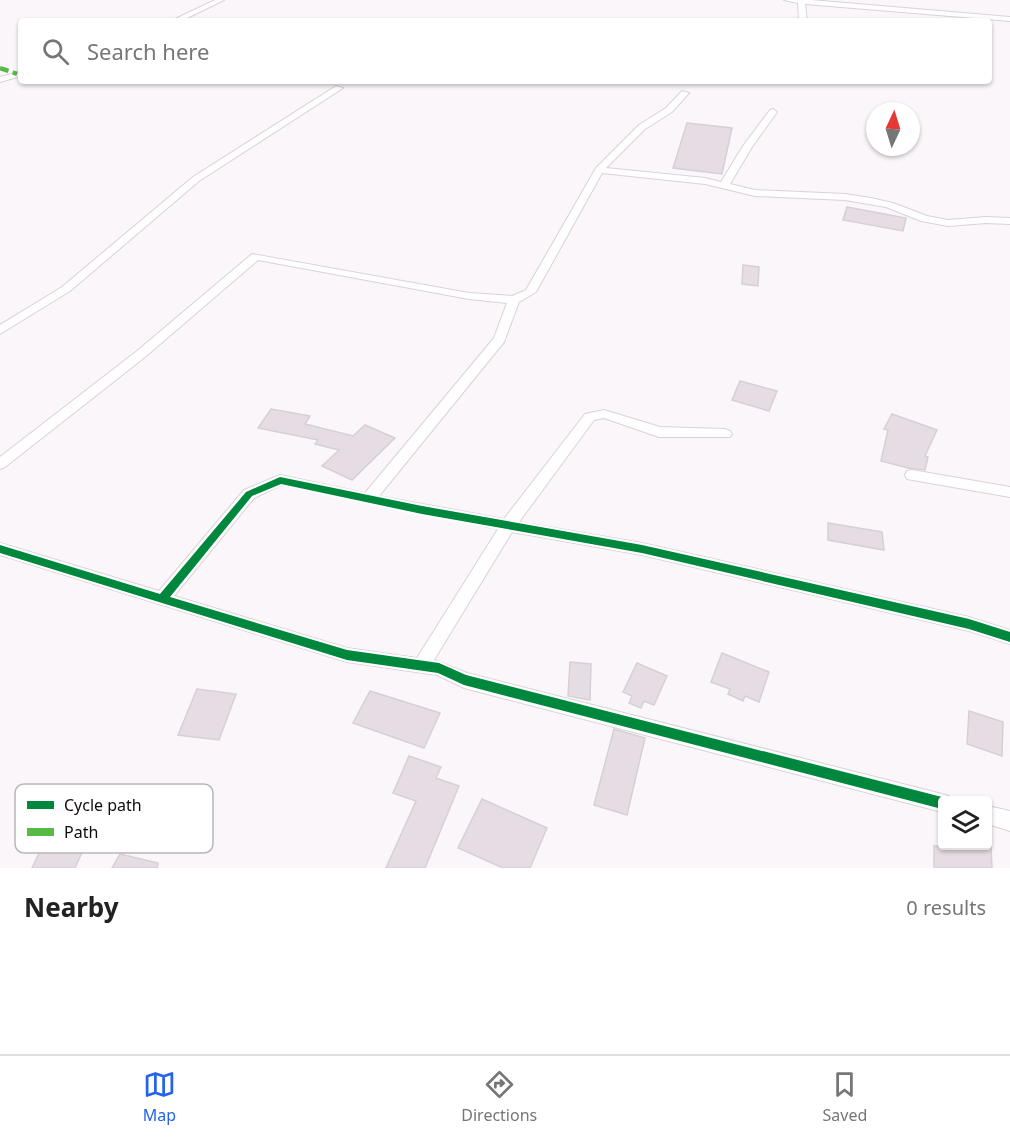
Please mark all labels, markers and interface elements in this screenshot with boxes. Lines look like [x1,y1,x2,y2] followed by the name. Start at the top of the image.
[18,18,992,84] search box
[39,35,72,68] icon: search
[87,36,209,66] text: Search here
[866,102,920,156] north arrow
[15,784,213,853] legend
[64,794,142,816] text: Cycle path
[938,796,992,850] map controls
[938,796,992,850] button: layers
[64,821,98,843] text: Path
[24,889,119,925] text: Nearby
[906,894,986,921] text: 0 results
[143,1068,176,1126] tab: Map
[461,1068,537,1126] tab: Directions
[823,1068,867,1126] tab: Saved

